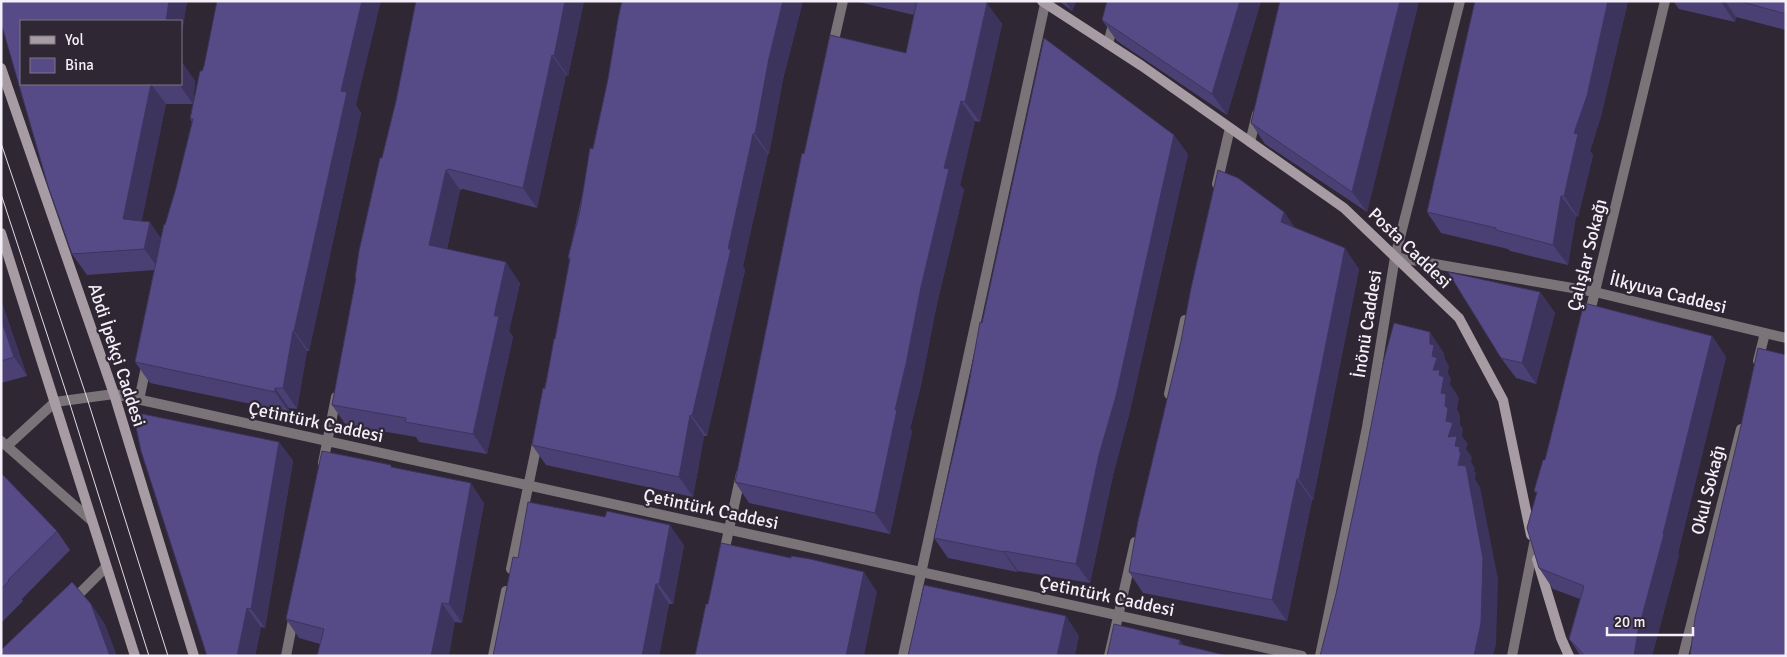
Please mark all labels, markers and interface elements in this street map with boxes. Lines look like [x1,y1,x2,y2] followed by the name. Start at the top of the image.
[20,20,182,85] legend
[65,31,84,49] text: Yol
[65,56,94,74] text: Bina
[1562,197,1612,313] street label: Çalışlar Sokağı
[1364,203,1456,293] street label: Posta Caddesi
[1607,268,1729,318] street label: İlkyuva Caddesi
[1348,269,1386,379] street label: İnönü Caddesi
[83,281,151,429] street label: Abdi İpekçi Caddesi
[247,397,385,447] street label: Çetintürk Caddesi
[1686,443,1730,537] street label: Okul Sokağı
[642,484,780,534] street label: Çetintürk Caddesi
[1038,571,1176,621] street label: Çetintürk Caddesi
[1607,604,1693,636] scale bar
[1614,613,1645,631] text: 20 m

